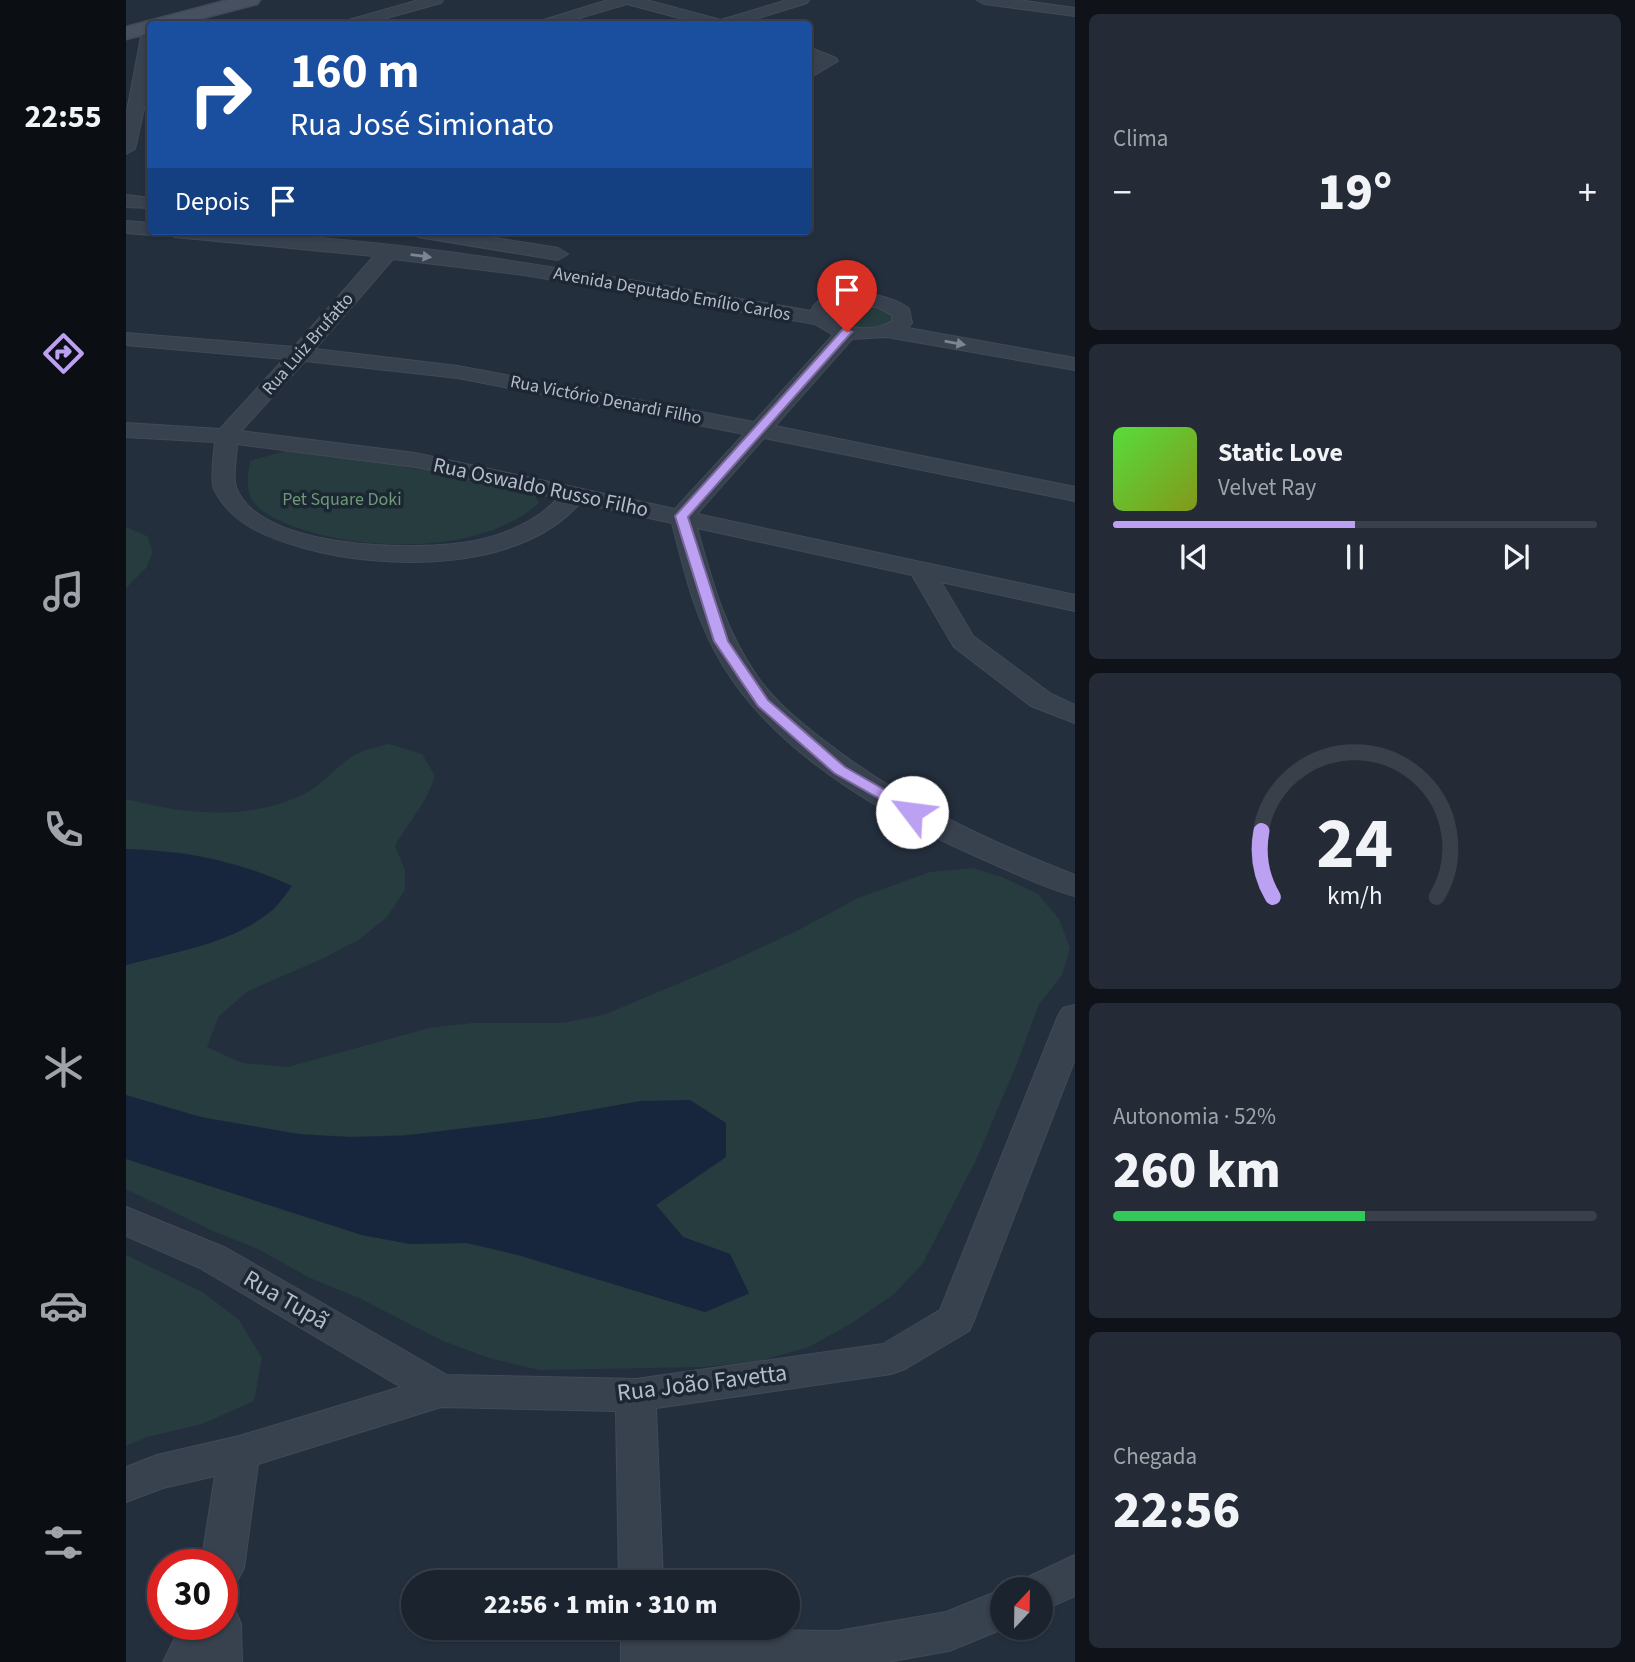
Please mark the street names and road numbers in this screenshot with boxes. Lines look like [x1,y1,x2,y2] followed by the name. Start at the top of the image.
[551,261,793,327] street label: Avenida Deputado Emílio Carlos
[256,287,360,401] street label: Rua Luiz Brufatto
[508,369,704,431] street label: Rua Victório Denardi Filho
[431,450,651,524] street label: Rua Oswaldo Russo Filho
[237,1261,335,1339] street label: Rua Tupã
[615,1355,789,1411] street label: Rua João Favetta

